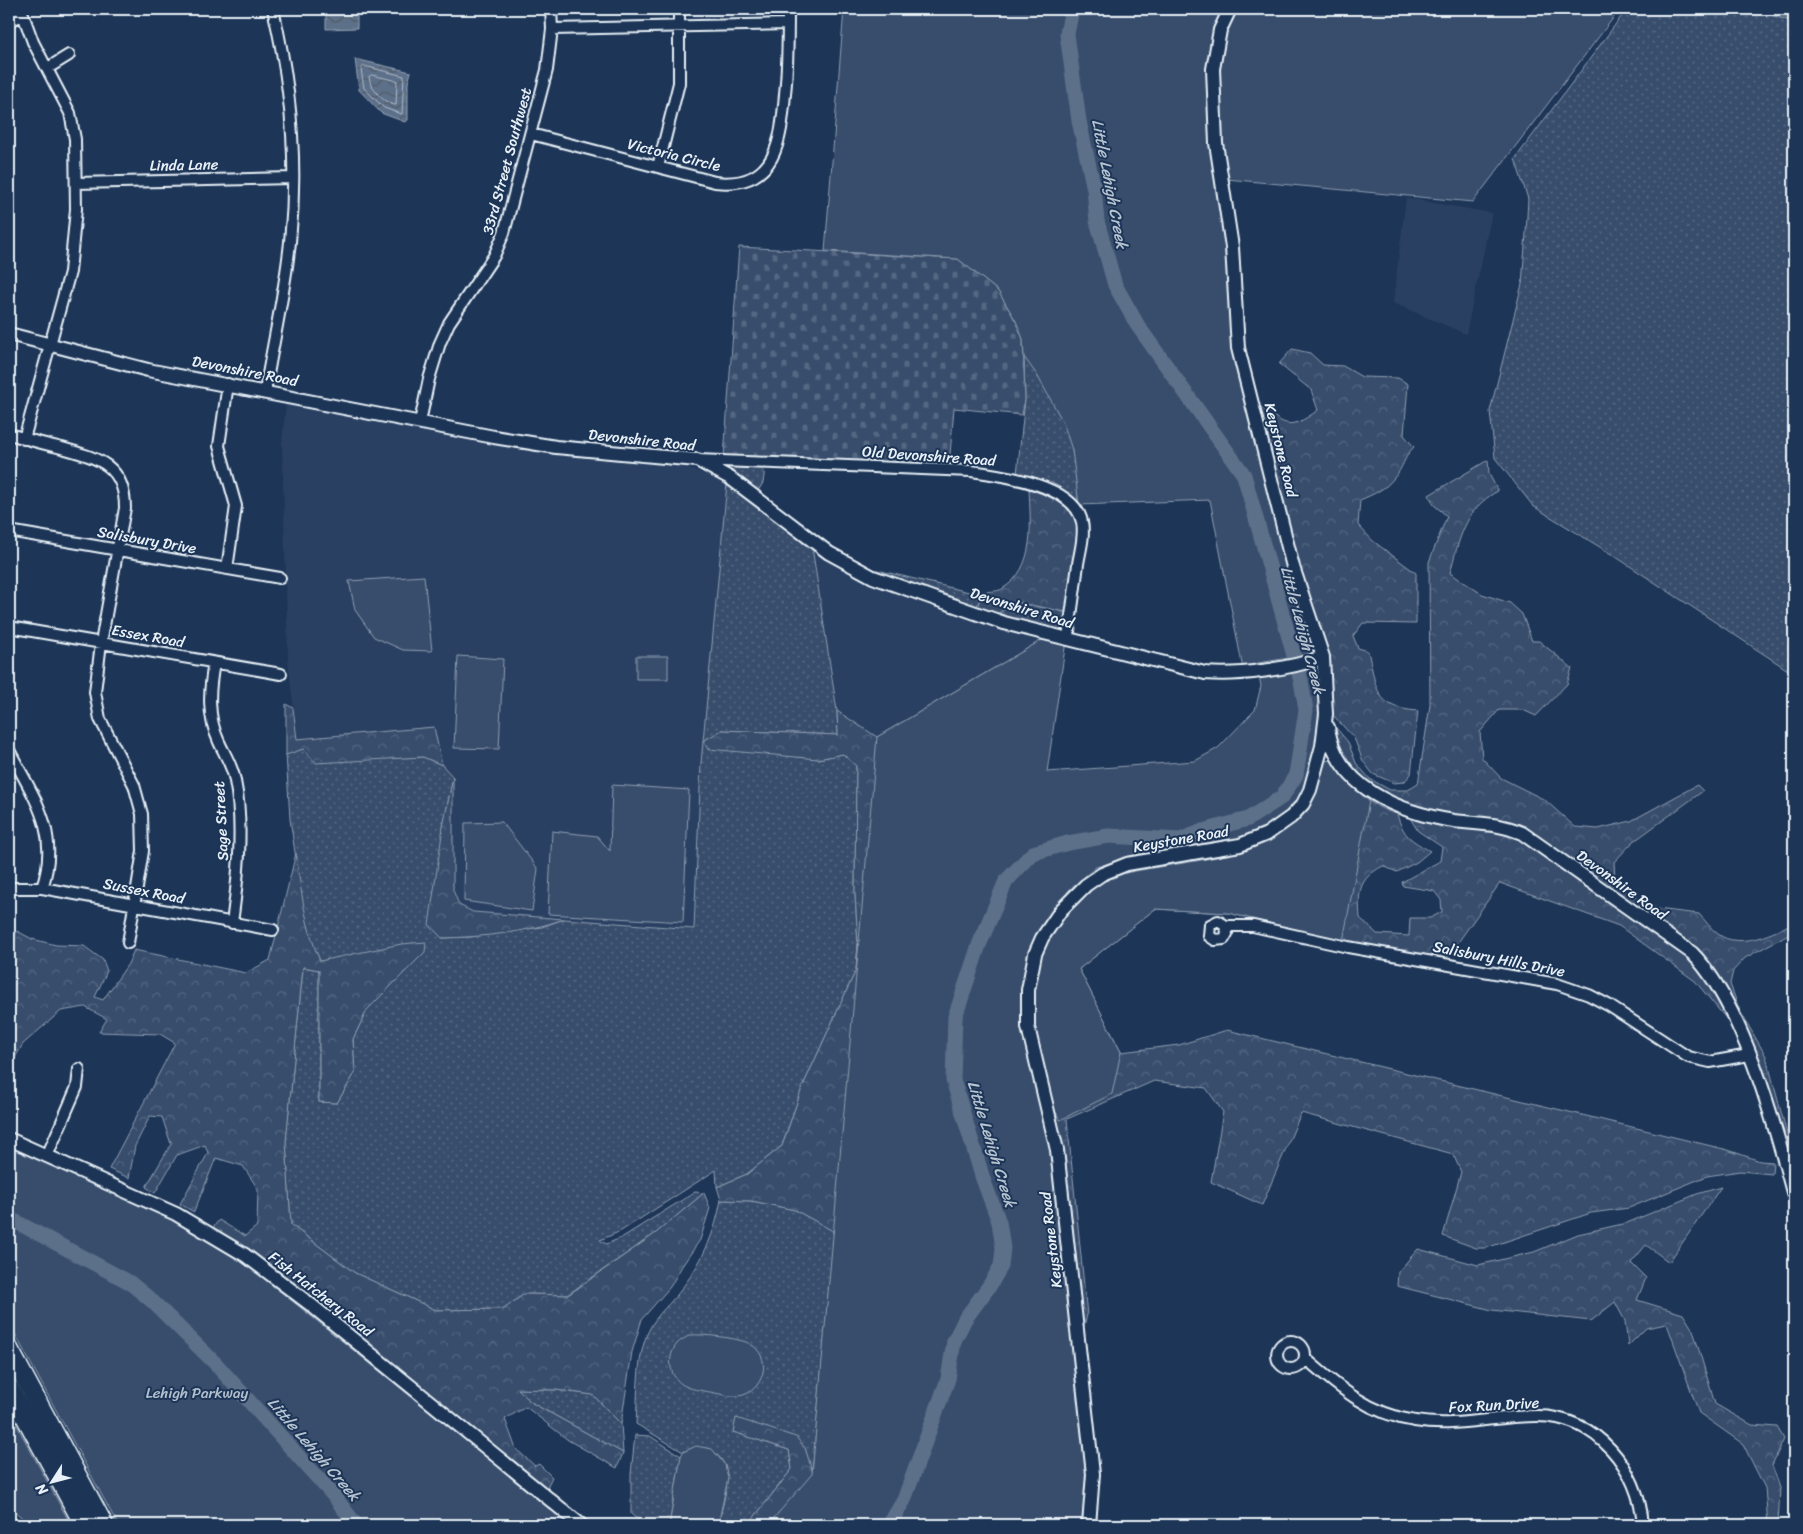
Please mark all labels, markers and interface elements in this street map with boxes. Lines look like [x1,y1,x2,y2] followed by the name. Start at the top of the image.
[475,84,539,238] street label: 33rd Street Southwest
[1083,117,1137,253] water label: Little Lehigh Creek
[625,131,723,179] street label: Victoria Circle
[149,151,219,179] street label: Linda Lane
[190,348,301,394] street label: Devonshire Road
[1257,400,1306,501] street label: Keystone Road
[587,421,698,459] street label: Devonshire Road
[861,438,998,474] street label: Old Devonshire Road
[95,519,199,562] street label: Salisbury Drive
[1272,563,1334,699] water label: Little Lehigh Creek
[967,580,1078,636] street label: Devonshire Road
[110,617,188,655] street label: Essex Road
[206,780,236,862] street label: Sage Street
[1131,818,1232,860] street label: Keystone Road
[1571,843,1674,928] street label: Devonshire Road
[101,870,188,912] street label: Sussex Road
[1431,933,1568,985] street label: Salisbury Hills Drive
[959,1077,1026,1213] water label: Little Lehigh Creek
[1032,1189,1070,1290] street label: Keystone Road
[263,1244,380,1344] street label: Fish Hatchery Road
[146,1380,248,1406] park label: Lehigh Parkway
[260,1390,369,1509] water label: Little Lehigh Creek
[1448,1390,1540,1420] street label: Fox Run Drive
[28,1456,78,1506] north arrow
[29,1478,55,1501] text: N

